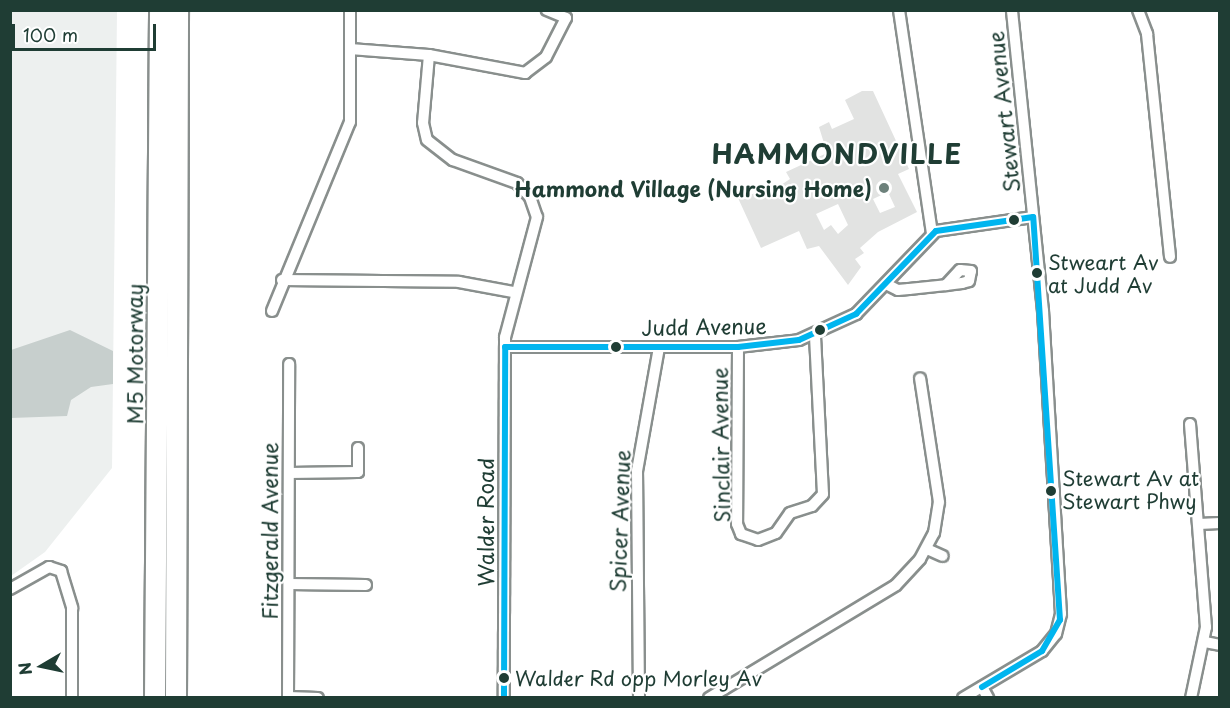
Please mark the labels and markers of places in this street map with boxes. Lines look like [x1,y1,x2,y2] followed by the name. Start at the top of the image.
[514,175,872,201] place label: Hammond Village (Nursing Home)
[877,181,891,195] marker: Hammond Village (Nursing Home)
[1008,214,1020,226] unlabelled marker
[1048,250,1157,297] place label: Stweart Av at Judd Av
[1031,267,1043,279] marker: Stweart Av at Judd Av
[814,324,826,336] unlabelled marker
[610,341,622,353] unlabelled marker
[1062,467,1198,514] place label: Stewart Av at Stewart Phwy
[1045,485,1057,497] marker: Stewart Av at Stewart Phwy
[515,666,764,690] place label: Walder Rd opp Morley Av
[498,672,510,684] marker: Walder Rd opp Morley Av

